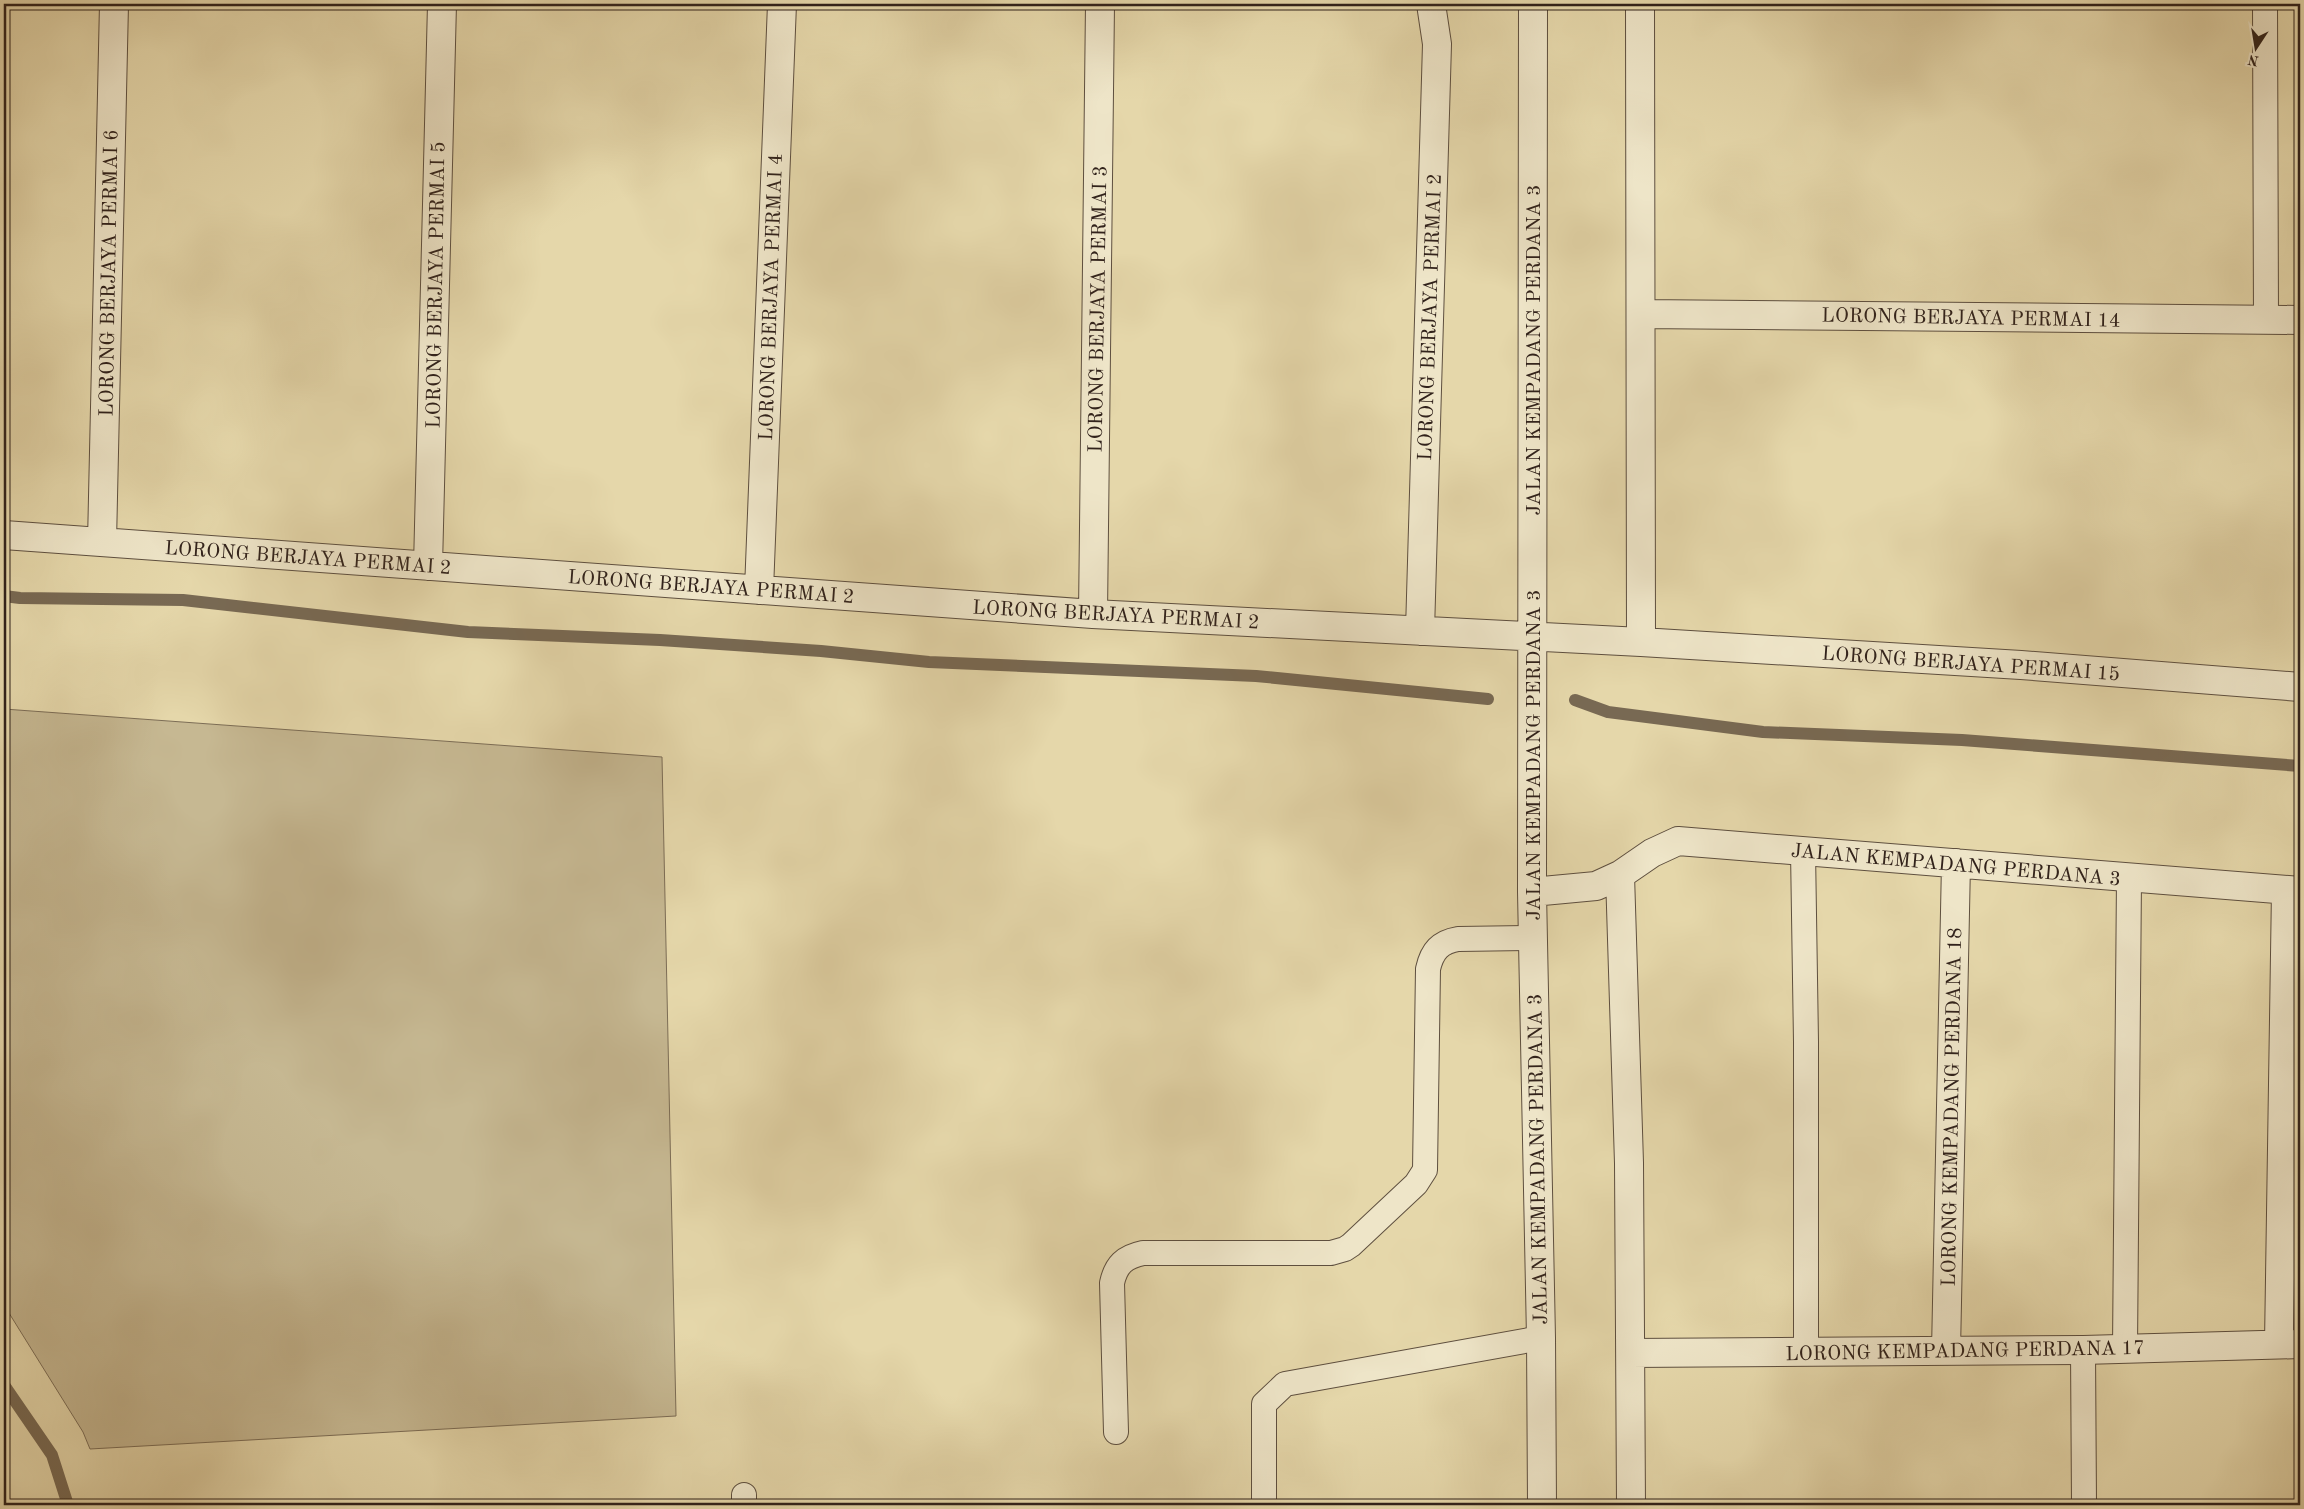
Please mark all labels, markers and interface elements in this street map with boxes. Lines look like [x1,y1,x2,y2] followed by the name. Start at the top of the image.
[2232,22,2282,72] north arrow
[2247,52,2260,68] text: N
[97,129,123,417] street label: LORONG BERJAYA PERMAI 6
[424,141,450,429] street label: LORONG BERJAYA PERMAI 5
[757,153,787,441] street label: LORONG BERJAYA PERMAI 4
[1086,165,1112,453] street label: LORONG BERJAYA PERMAI 3
[1416,173,1446,461] street label: LORONG BERJAYA PERMAI 2
[1525,184,1545,516] street label: JALAN KEMPADANG PERDANA 3
[1821,306,2121,332] street label: LORONG BERJAYA PERMAI 14
[164,539,452,579] street label: LORONG BERJAYA PERMAI 2
[567,568,855,608] street label: LORONG BERJAYA PERMAI 2
[1525,589,1545,921] street label: JALAN KEMPADANG PERDANA 3
[972,598,1260,634] street label: LORONG BERJAYA PERMAI 2
[1821,645,2121,685] street label: LORONG BERJAYA PERMAI 15
[1790,842,2122,890] street label: JALAN KEMPADANG PERDANA 3
[1940,927,1966,1287] street label: LORONG KEMPADANG PERDANA 18
[1526,993,1552,1325] street label: JALAN KEMPADANG PERDANA 3
[1785,1339,2145,1365] street label: LORONG KEMPADANG PERDANA 17

